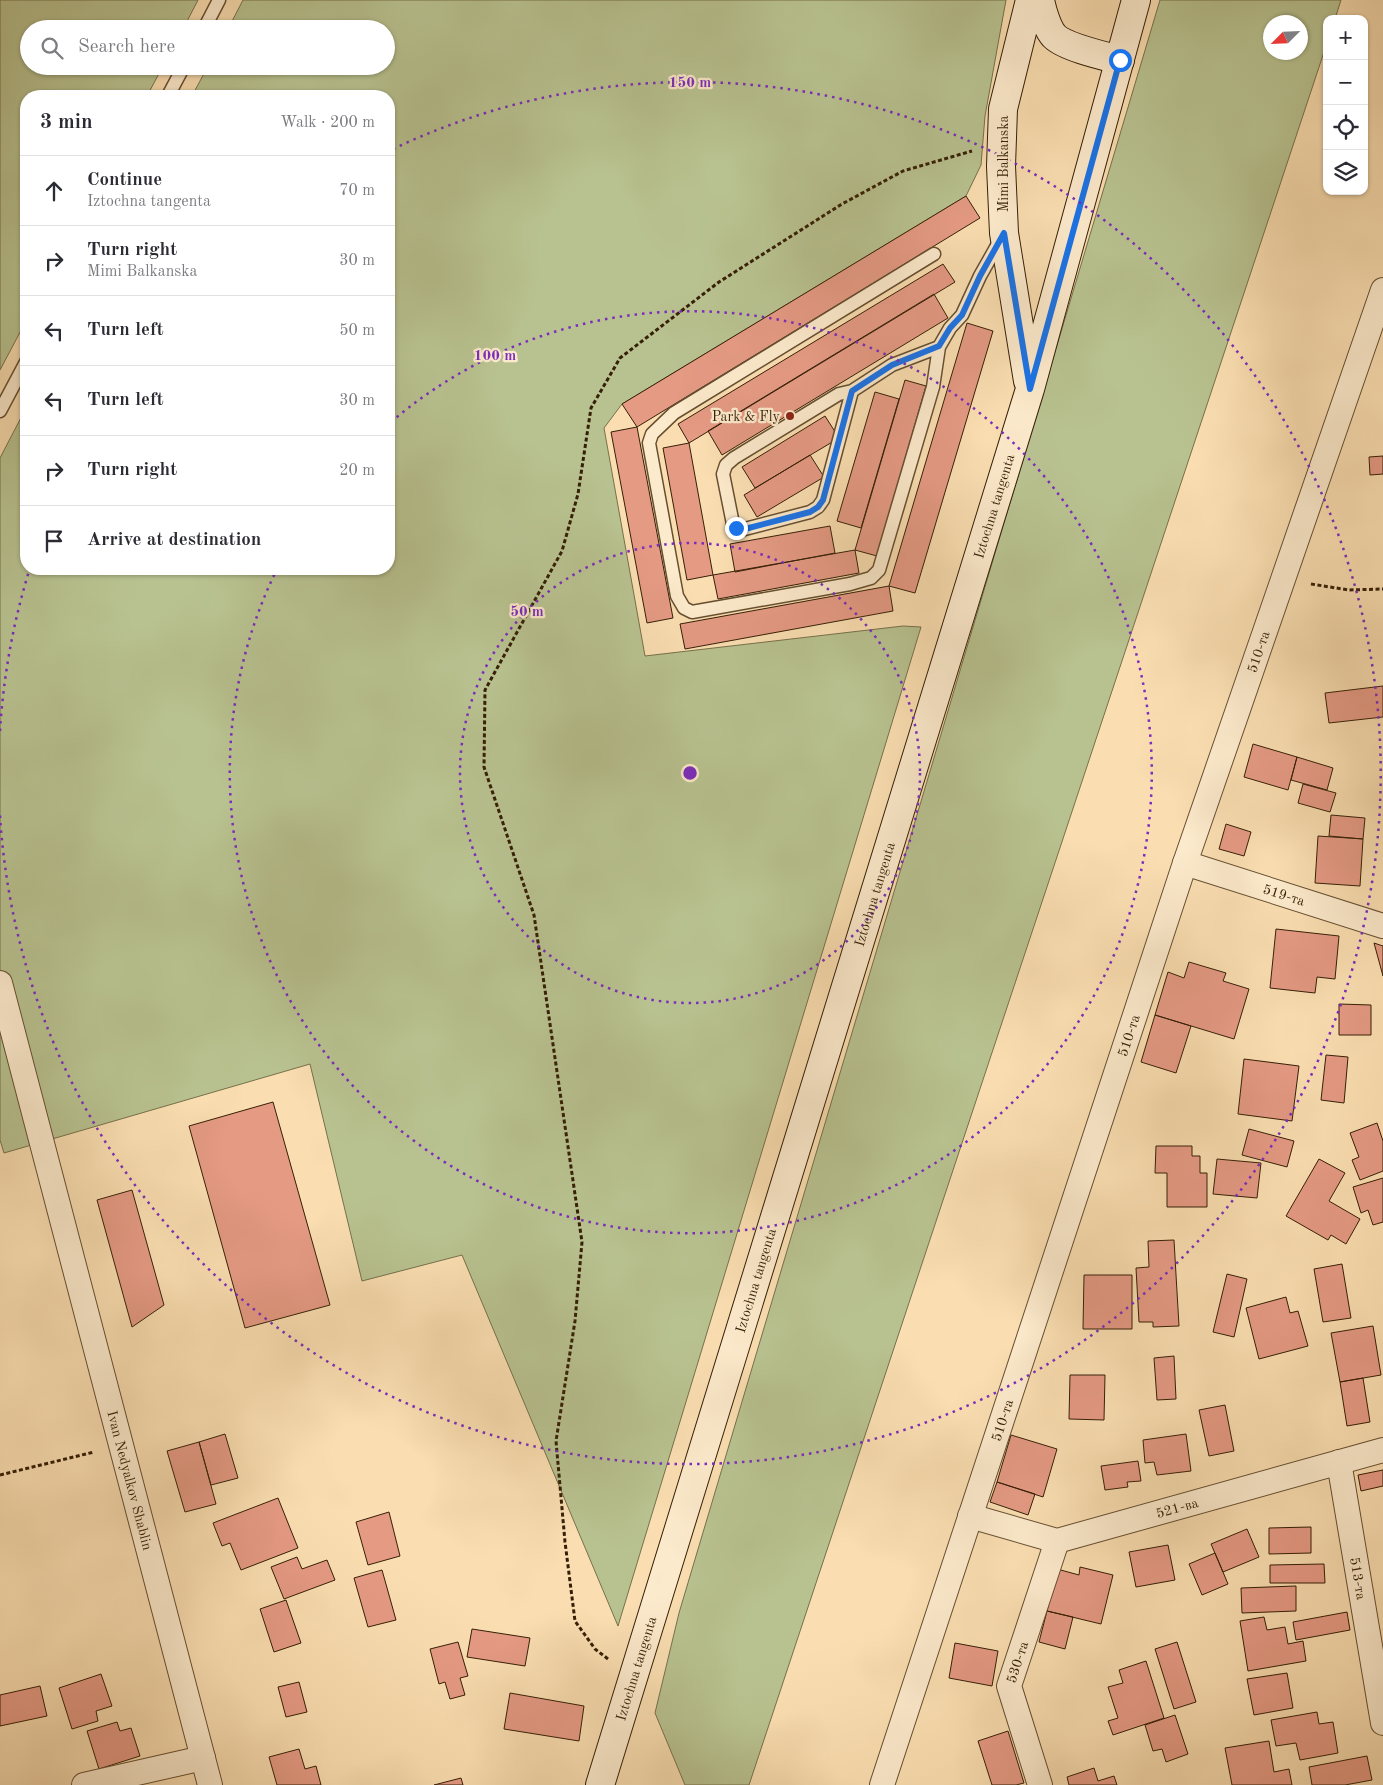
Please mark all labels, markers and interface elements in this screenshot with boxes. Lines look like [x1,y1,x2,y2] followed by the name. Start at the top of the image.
[1263,15,1308,60] north arrow
[1323,15,1368,195] map controls
[1323,15,1368,60] button: +
[20,20,395,75] search box
[38,34,66,62] icon: search
[78,38,175,57] text: Search here
[1109,49,1132,72] route start
[1323,60,1368,105] button: −
[669,76,711,91] text: 150 m
[1323,105,1368,150] button: locate
[40,112,93,133] text: 3 min
[280,115,375,131] text: Walk · 200 m
[997,116,1011,212] street label: Mimi Balkanska
[1323,150,1368,195] button: layers
[87,171,162,190] text: Continue
[40,177,68,205] icon: ahead
[339,183,375,199] text: 70 m
[87,194,211,210] text: Iztochna tangenta
[87,241,177,260] text: Turn right
[40,247,68,275] icon: right
[339,253,375,269] text: 30 m
[87,264,198,280] text: Mimi Balkanska
[40,317,68,345] icon: left
[87,321,164,340] text: Turn left
[339,323,375,339] text: 50 m
[474,349,516,364] text: 100 m
[40,387,68,415] icon: left
[87,391,164,410] text: Turn left
[339,393,375,409] text: 30 m
[712,410,781,424] place label: Park & Fly
[784,410,796,422] marker: Park & Fly
[972,453,1018,560] street label: Iztochna tangenta
[40,457,68,485] icon: right
[87,461,177,480] text: Turn right
[339,463,375,479] text: 20 m
[725,517,748,540] route end
[40,527,68,555] icon: arrive
[87,531,261,550] text: Arrive at destination
[510,605,544,620] text: 50 m
[1245,629,1273,675] street label: 510-та
[681,764,699,782] centre of rings
[853,841,898,948] street label: Iztochna tangenta
[1261,882,1307,909] street label: 519-та
[1116,1013,1143,1058] street label: 510-та
[734,1227,779,1335] street label: Iztochna tangenta
[989,1398,1016,1443] street label: 510-та
[104,1409,154,1552] street label: Ivan Nedyalkov Shablin
[1154,1496,1200,1521] street label: 521-ва
[1347,1556,1368,1601] street label: 513-та
[614,1615,660,1723] street label: Iztochna tangenta
[1004,1640,1031,1685] street label: 530-та

